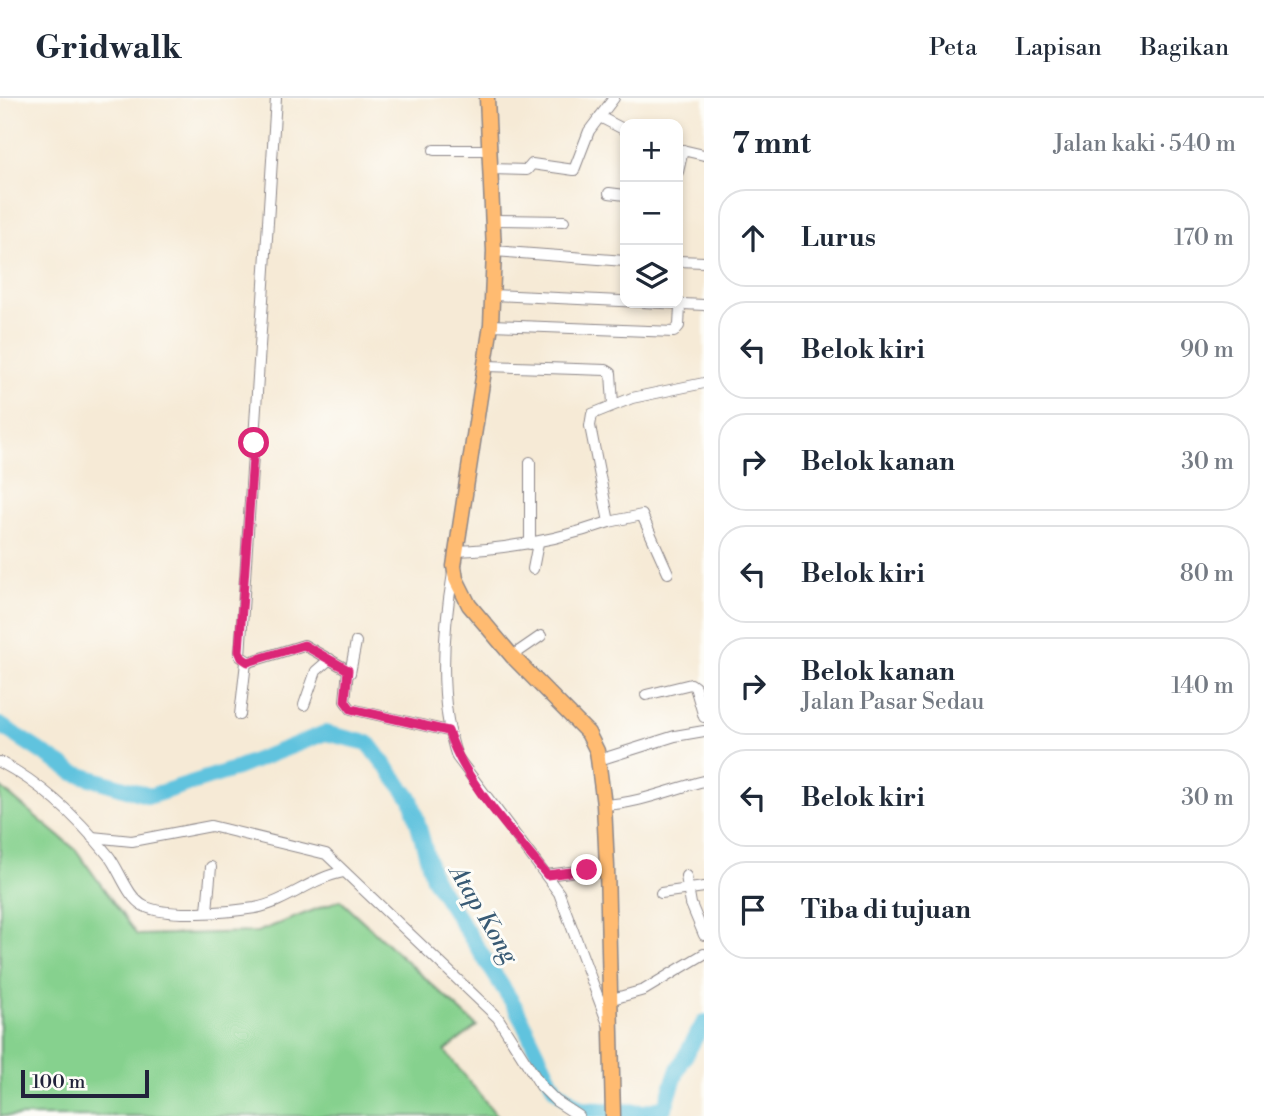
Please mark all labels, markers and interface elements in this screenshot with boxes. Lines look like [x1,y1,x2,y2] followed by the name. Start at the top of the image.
[35,28,182,69] text: Gridwalk
[929,33,977,63] text: Peta
[1015,33,1102,63] text: Lapisan
[1140,33,1229,63] text: Bagikan
[620,119,683,308] map controls
[620,119,683,182] button: +
[732,125,811,163] text: 7 mnt
[1053,130,1236,158] text: Jalan kaki · 540 m
[620,182,683,245] button: −
[734,219,772,257] icon: ahead
[801,222,876,254] text: Lurus
[1174,224,1234,252] text: 170 m
[620,245,683,308] button: layers
[734,331,772,369] icon: left
[801,334,925,366] text: Belok kiri
[1180,336,1234,364] text: 90 m
[238,427,269,458] route start
[734,443,772,481] icon: right
[801,446,955,478] text: Belok kanan
[1181,448,1234,476] text: 30 m
[734,555,772,593] icon: left
[801,558,925,590] text: Belok kiri
[1180,560,1234,588] text: 80 m
[801,656,955,688] text: Belok kanan
[734,667,772,705] icon: right
[1171,672,1234,700] text: 140 m
[801,688,984,716] text: Jalan Pasar Sedau
[734,779,772,817] icon: left
[801,782,925,814] text: Belok kiri
[1181,784,1234,812] text: 30 m
[571,854,602,885] route end
[441,857,525,970] water label: Atap Kong
[734,891,772,929] icon: arrive
[801,894,971,926] text: Tiba di tujuan
[21,1067,149,1099] scale bar
[32,1070,85,1094] text: 100 m

